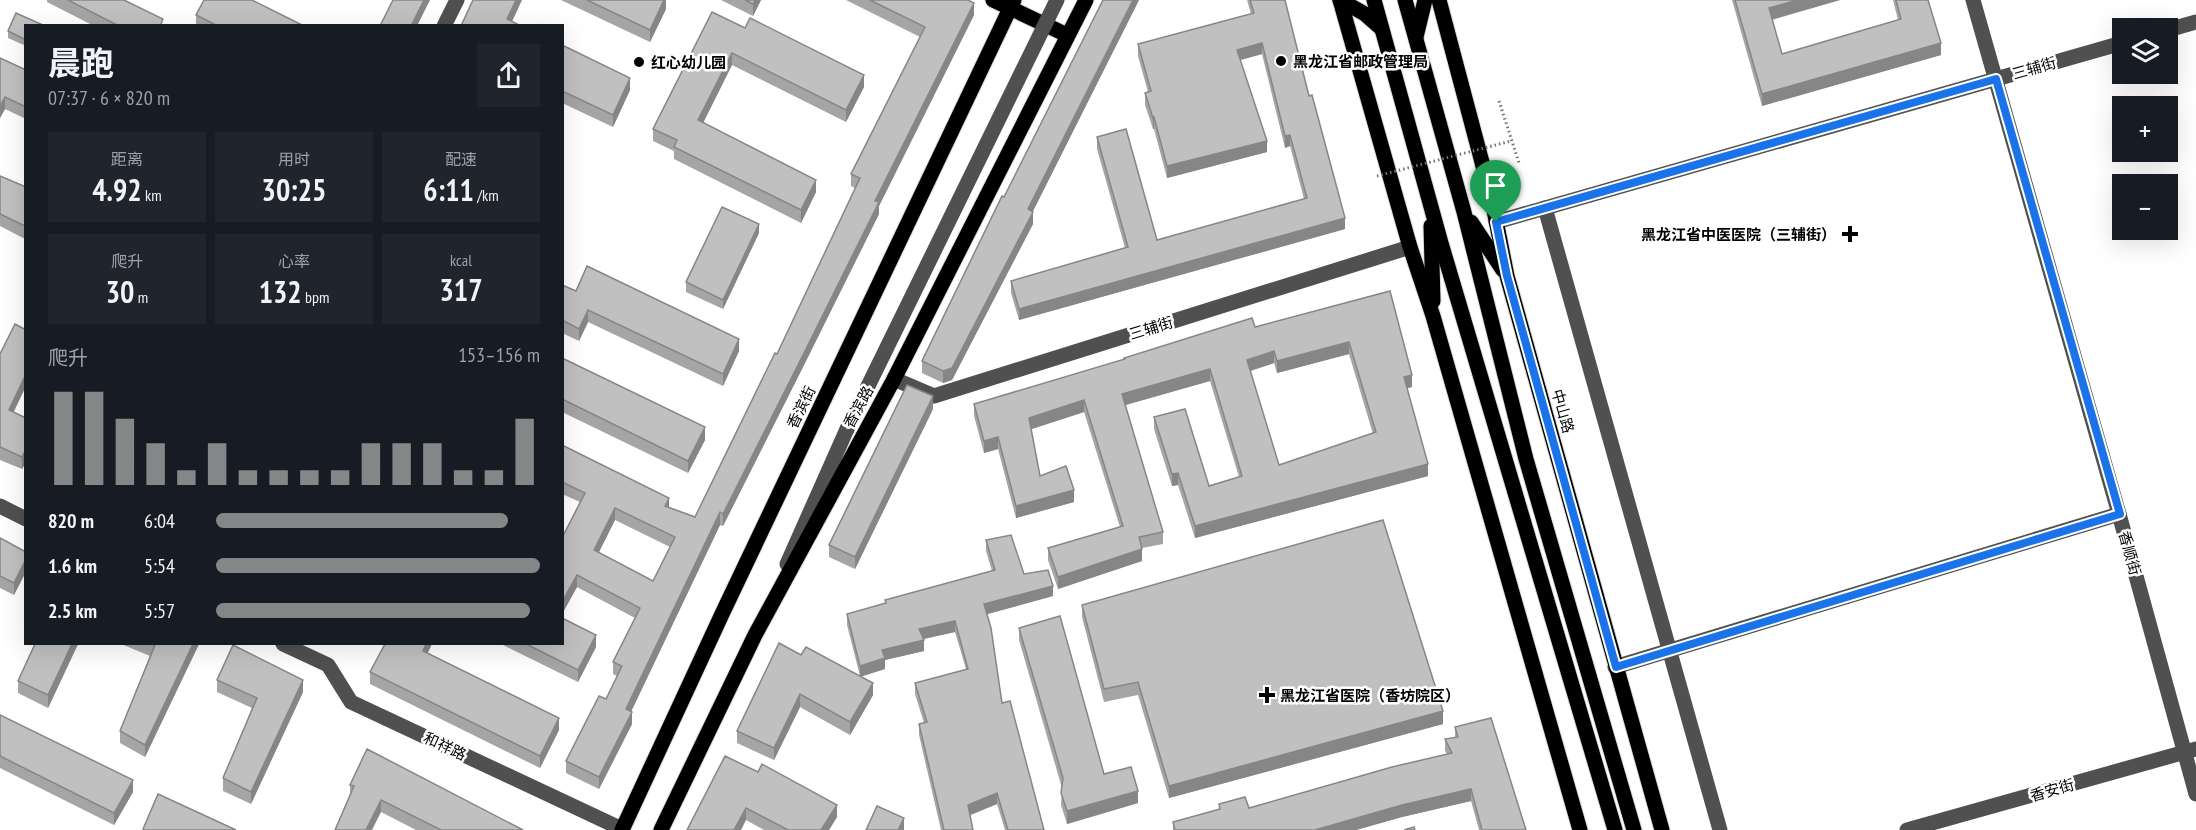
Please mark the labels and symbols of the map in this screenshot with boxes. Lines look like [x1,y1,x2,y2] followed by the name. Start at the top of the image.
[1293,52,1428,71] place label: 黑龙江省邮政管理局
[651,53,726,72] place label: 红心幼儿园
[2010,53,2058,83] street label: 三辅街
[1274,54,1288,68] marker: 黑龙江省邮政管理局
[632,55,646,69] marker: 红心幼儿园
[1470,160,1521,222] pin
[1641,225,1836,244] place label: 黑龙江省中医医院（三辅街）
[1841,225,1859,243] marker: 黑龙江省中医医院（三辅街）
[1127,312,1175,344] street label: 三辅街
[783,383,819,431] street label: 香滨街
[839,383,877,431] street label: 香滨路
[1548,387,1578,435] street label: 中山路
[2115,529,2145,577] street label: 香顺街
[1258,686,1276,704] marker: 黑龙江省医院（香坊院区）
[1280,686,1460,705] place label: 黑龙江省医院（香坊院区）
[421,728,469,764] street label: 和祥路
[2028,775,2076,805] street label: 香安街

